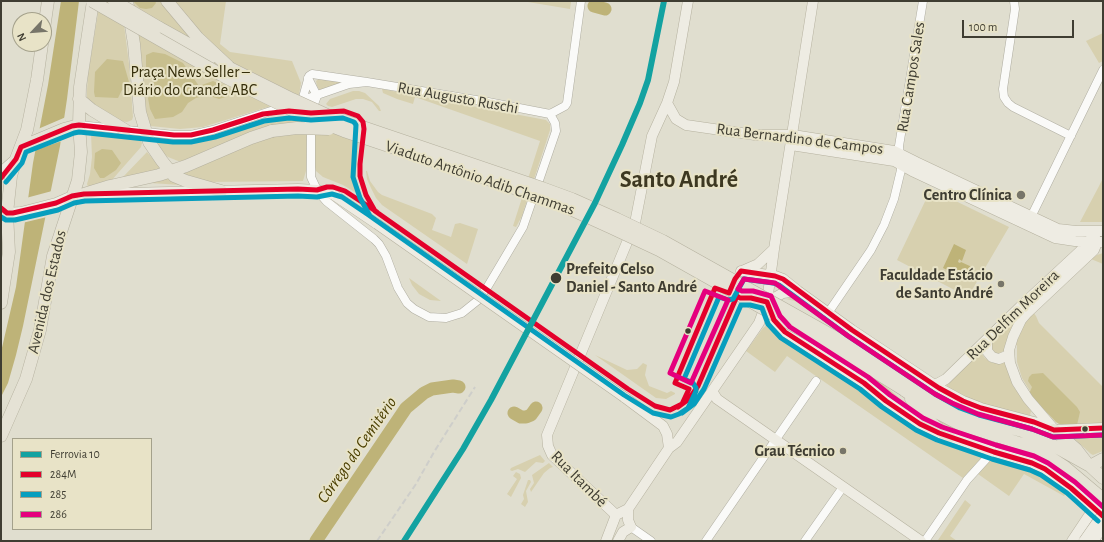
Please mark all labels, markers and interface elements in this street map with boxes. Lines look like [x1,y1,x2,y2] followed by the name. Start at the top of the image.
[12,12,52,52] north arrow
[964,12,1076,38] scale bar
[893,20,929,134] street label: Rua Campos Sales
[969,21,997,33] text: 100 m
[15,31,28,43] text: N
[123,62,257,100] park label: Praça News Seller – Diário do Grande ABC
[396,78,520,118] street label: Rua Augusto Ruschi
[716,119,884,159] street label: Rua Bernardino de Campos
[383,136,577,220] street label: Viaduto Antônio Adib Chammas
[620,166,738,194] district label: Santo André
[924,185,1012,205] place label: Centro Clínica
[1015,189,1027,201] marker: Centro Clínica
[23,228,71,356] street label: Avenida dos Estados
[566,259,697,297] place label: Prefeito Celso Daniel - Santo André
[880,265,993,303] place label: Faculdade Estácio de Santo André
[963,266,1063,364] street label: Rua Delfim Moreira
[549,271,563,285] marker: Prefeito Celso Daniel - Santo André
[996,279,1006,289] marker: Faculdade Estácio de Santo André
[683,326,693,336] unlabelled marker
[313,393,401,507] water label: Córrego do Cemitério
[1080,424,1090,434] unlabelled marker
[12,438,152,530] legend
[755,441,835,461] place label: Grau Técnico
[838,446,848,456] marker: Grau Técnico
[547,447,611,511] street label: Rua Itambé
[50,448,100,460] text: Ferrovia 10
[50,468,76,480] text: 284M
[50,488,66,500] text: 285
[50,508,67,520] text: 286

